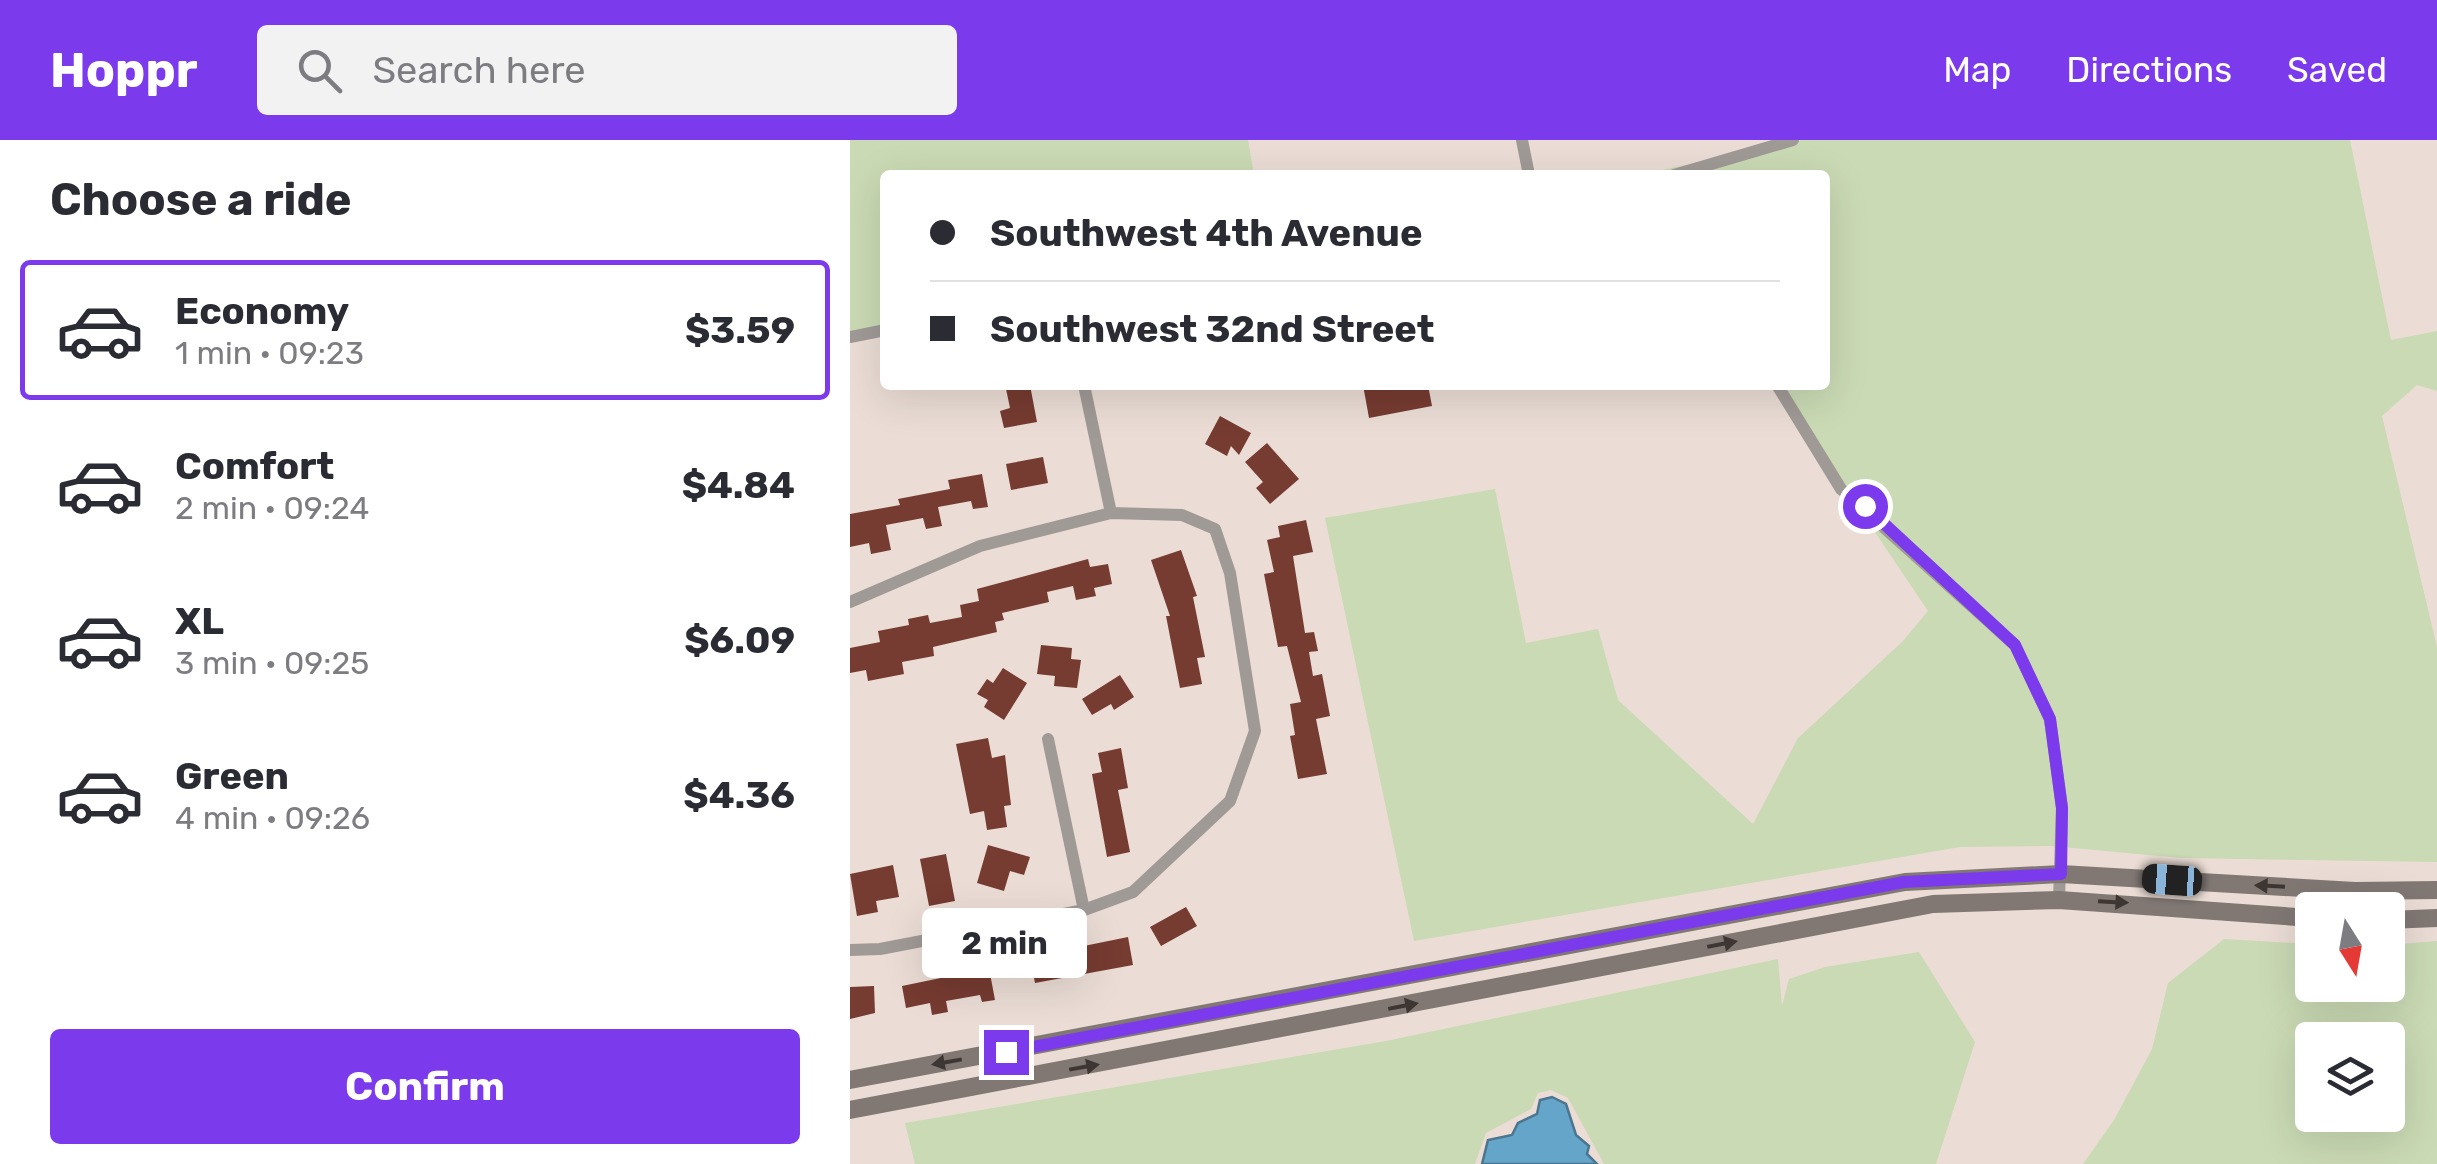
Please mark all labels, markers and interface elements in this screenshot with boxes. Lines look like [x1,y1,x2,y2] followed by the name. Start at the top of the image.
[257,25,957,115] search box
[50,42,197,99] text: Hoppr
[292,43,347,98] icon: search
[372,47,586,93] text: Search here
[1943,49,2011,91] text: Map
[2066,49,2232,91] text: Directions
[2287,49,2387,91] text: Saved
[50,173,352,226] text: Choose a ride
[990,210,1423,256] text: Southwest 4th Avenue
[55,285,145,375] icon: car
[175,288,349,334] text: Economy
[990,306,1435,352] text: Southwest 32nd Street
[685,307,795,353] text: $3.59
[175,334,364,372] text: 1 min · 09:23
[55,440,145,530] icon: car
[175,443,334,489] text: Comfort
[682,462,795,508] text: $4.84
[1843,484,1888,529] route start
[175,489,369,527] text: 2 min · 09:24
[55,595,145,685] icon: car
[175,598,224,644] text: XL
[684,617,795,663] text: $6.09
[175,644,369,682] text: 3 min · 09:25
[55,750,145,840] icon: car
[175,753,289,799] text: Green
[683,772,795,818] text: $4.36
[175,799,370,837] text: 4 min · 09:26
[2141,863,2203,897] car
[2253,878,2285,894] one-way arrow
[2295,892,2405,1002] north arrow
[2295,892,2405,1132] map controls
[2097,894,2129,910] one-way arrow
[924,907,1088,977] callout: 2 min
[961,924,1048,962] text: 2 min
[1707,936,1738,951] one-way arrow
[1388,997,1419,1013] one-way arrow
[2295,1022,2405,1132] button: layers
[50,1029,800,1144] button: Confirm
[984,1030,1029,1075] route end
[932,1055,963,1071] one-way arrow
[1068,1059,1099,1075] one-way arrow

